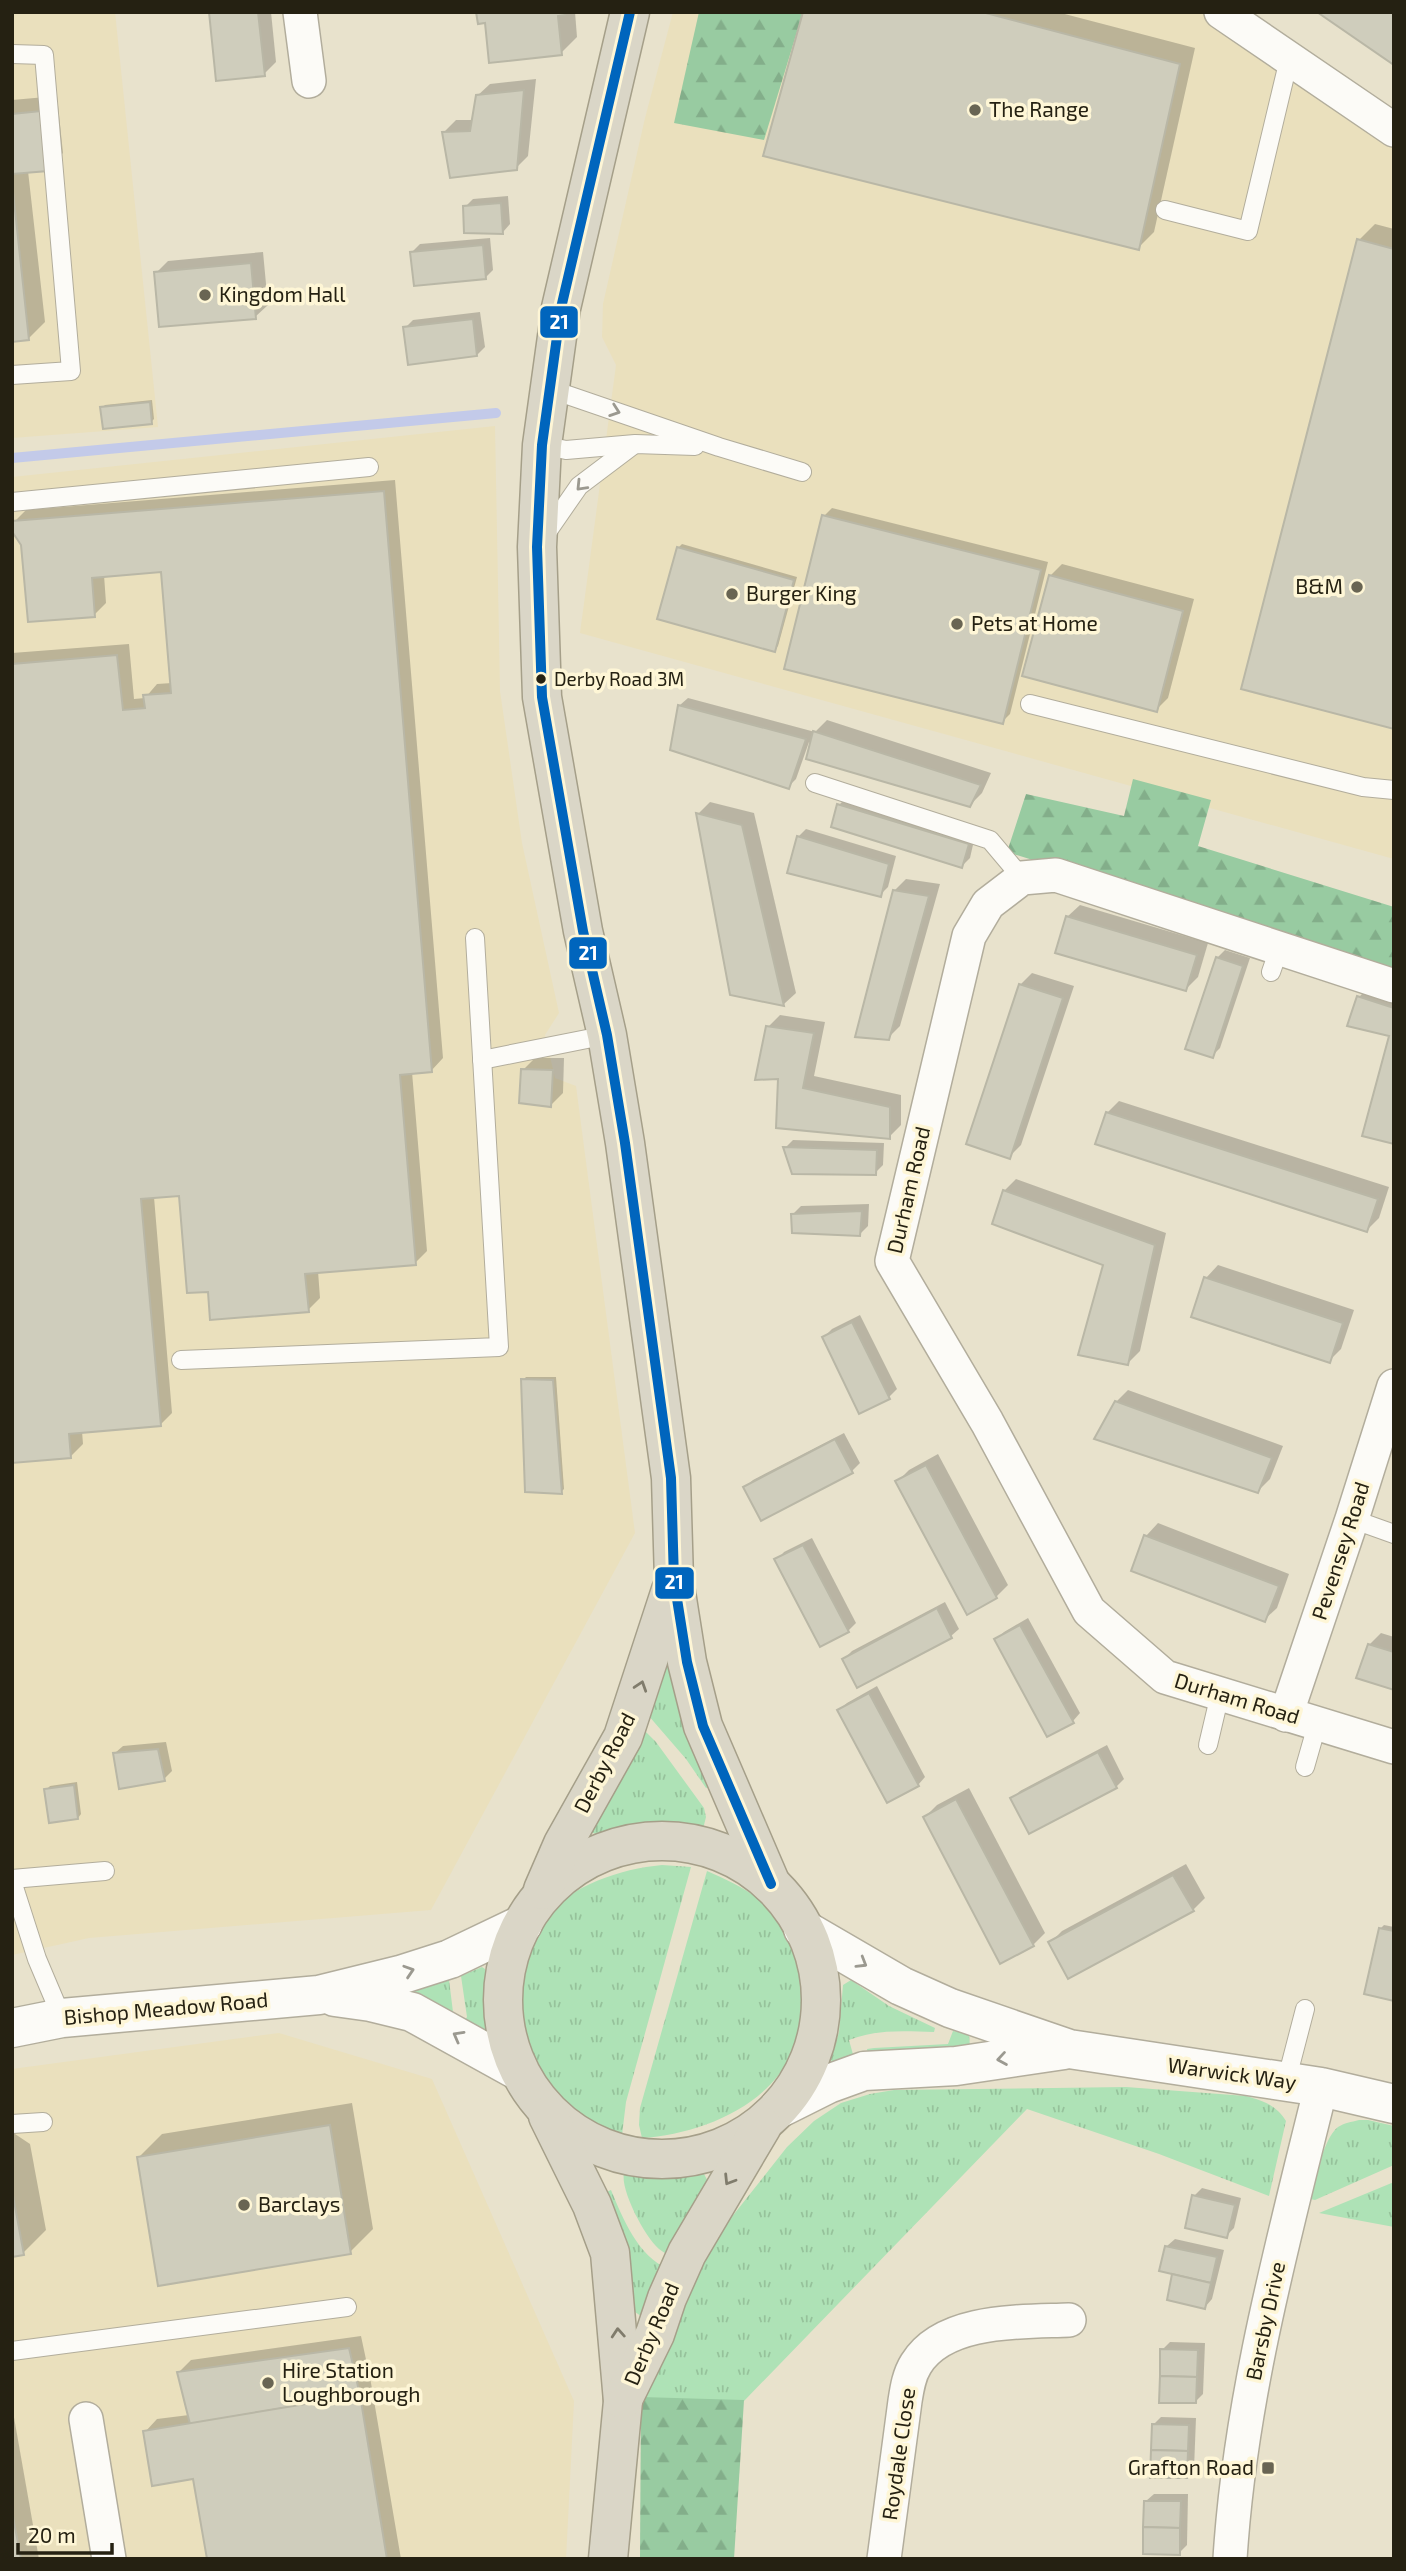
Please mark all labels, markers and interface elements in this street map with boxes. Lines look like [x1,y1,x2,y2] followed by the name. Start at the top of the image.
[989,96,1089,121] place label: The Range
[967,102,983,118] marker: The Range
[219,281,346,306] place label: Kingdom Hall
[197,287,213,303] marker: Kingdom Hall
[539,305,579,339] line badge: 21
[549,310,569,333] text: 21
[609,403,621,417] one-way arrow
[577,478,590,491] one-way arrow
[1295,573,1343,598] place label: B&M
[1349,579,1365,595] marker: B&M
[746,580,857,605] place label: Burger King
[724,586,740,602] marker: Burger King
[971,610,1098,635] place label: Pets at Home
[949,616,965,632] marker: Pets at Home
[554,667,684,690] place label: Derby Road 3M
[534,672,548,686] marker: Derby Road 3M
[568,936,608,970] line badge: 21
[578,941,598,964] text: 21
[881,1124,934,1256] street label: Durham Road
[1306,1478,1374,1623] street label: Pevensey Road
[654,1566,695,1600] line badge: 21
[664,1570,684,1593] text: 21
[1172,1667,1303,1728] street label: Durham Road
[632,1680,647,1692] one-way arrow
[568,1708,640,1817] street label: Derby Road
[855,1955,868,1968] one-way arrow
[403,1965,415,1980] one-way arrow
[63,1986,269,2029] street label: Bishop Meadow Road
[453,2031,465,2044] one-way arrow
[996,2051,1008,2066] one-way arrow
[1166,2051,1298,2094] street label: Warwick Way
[725,2172,738,2185] one-way arrow
[258,2191,341,2216] place label: Barclays
[236,2197,252,2213] marker: Barclays
[1240,2259,1289,2382] street label: Barsby Drive
[618,2278,683,2389] street label: Derby Road
[611,2327,626,2338] one-way arrow
[282,2357,420,2406] place label: Hire Station Loughborough
[260,2375,276,2391] marker: Hire Station Loughborough
[876,2386,919,2522] street label: Roydale Close
[1128,2454,1254,2479] place label: Grafton Road
[1260,2460,1276,2476] marker: Grafton Road
[18,2512,112,2556] scale bar
[28,2522,76,2547] text: 20 m

